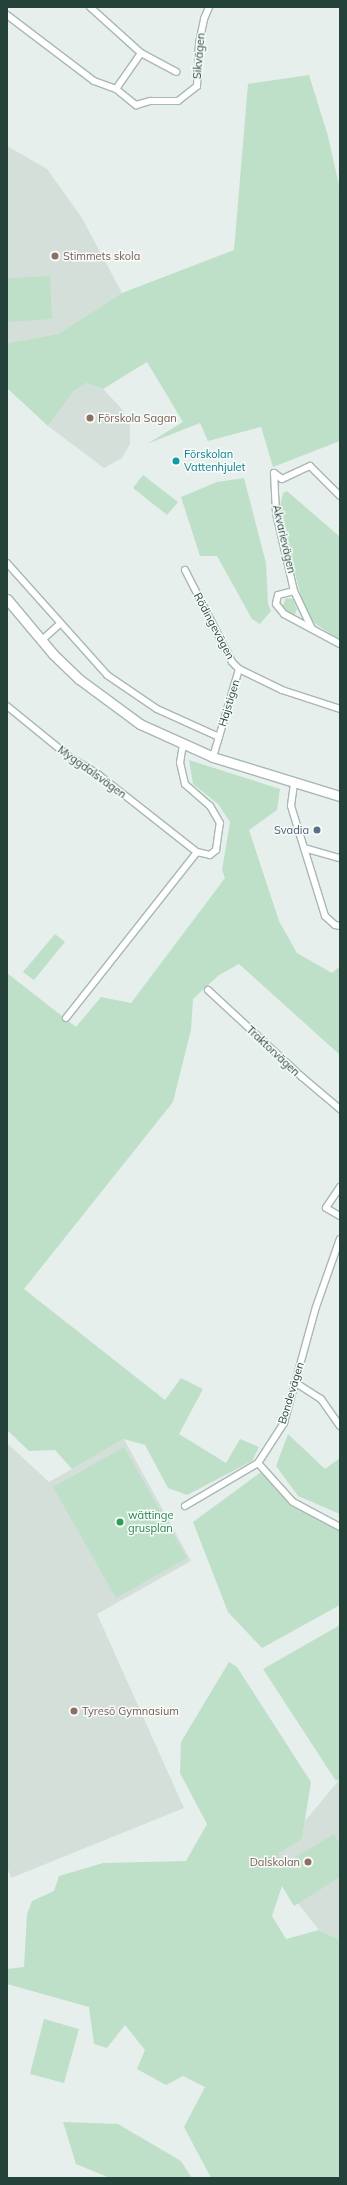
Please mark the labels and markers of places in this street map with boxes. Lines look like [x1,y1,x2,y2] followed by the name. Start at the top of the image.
[63,249,140,263] place label: Stimmets skola
[50,251,60,261] marker: Stimmets skola
[98,411,177,425] place label: Förskola Sagan
[85,413,95,423] marker: Förskola Sagan
[184,448,245,474] place label: Förskolan Vattenhjulet
[171,456,181,466] marker: Förskolan Vattenhjulet
[274,823,309,837] place label: Svadia
[312,825,322,835] marker: Svadia
[128,1509,173,1535] place label: wättinge grusplan
[115,1517,125,1527] marker: wättinge grusplan
[82,1704,179,1718] place label: Tyresö Gymnasium
[69,1706,79,1716] marker: Tyresö Gymnasium
[250,1855,300,1869] place label: Dalskolan
[303,1857,313,1867] marker: Dalskolan

